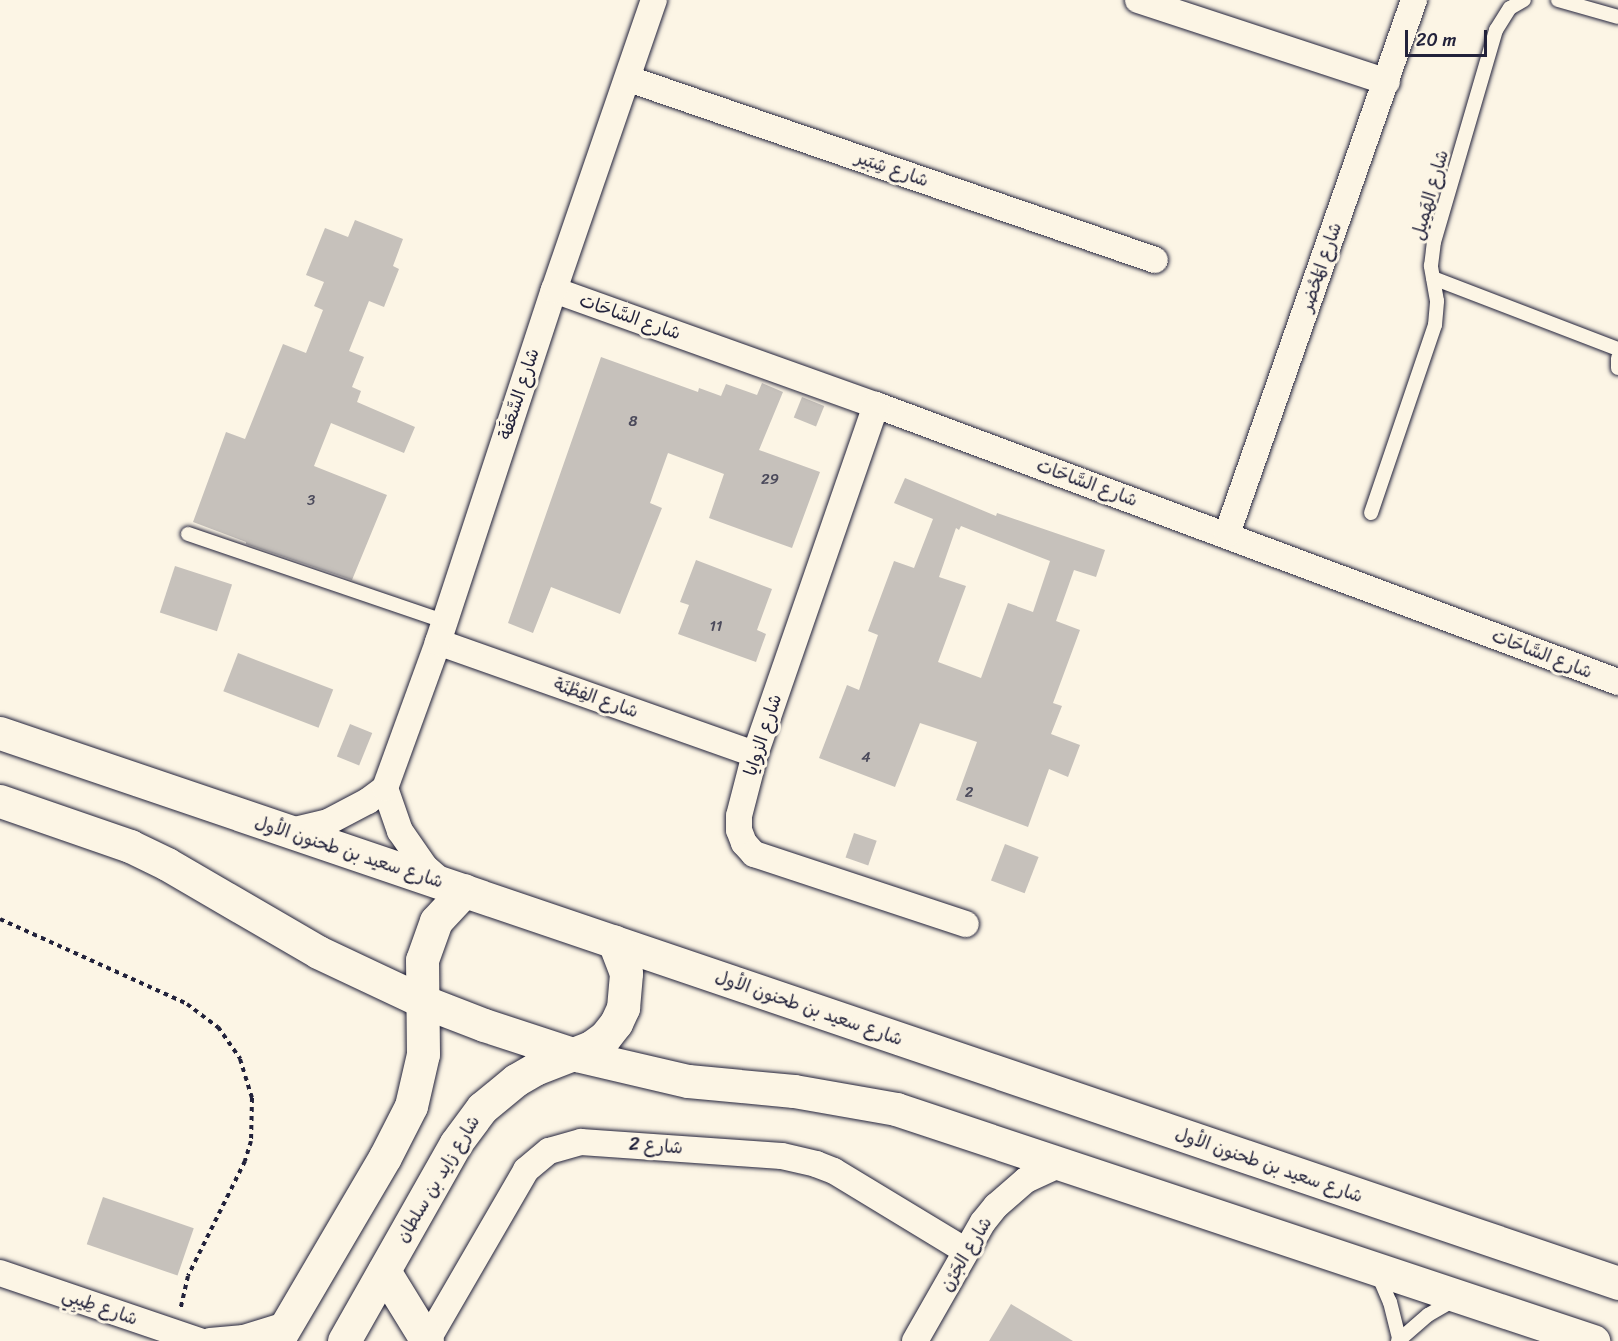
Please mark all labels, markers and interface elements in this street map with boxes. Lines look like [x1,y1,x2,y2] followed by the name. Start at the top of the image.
[1408,18,1490,56] scale bar
[1416,24,1456,56] text: 20 m
[853,146,931,192] street label: شارع شِبَير
[1407,147,1453,243] street label: شارع الهَمِيل
[1296,220,1346,314] street label: شارع المَحْضر
[576,290,684,344] street label: شارع السَّاحَات
[494,346,544,442] street label: شارع السَّعَفَة
[628,413,638,431] house number: 8
[1034,455,1140,511] street label: شارع السَّاحَات
[761,471,779,489] house number: 29
[307,492,315,510] house number: 3
[710,618,722,636] house number: 11
[1489,625,1595,683] street label: شارع السَّاحَات
[551,673,641,723] street label: شارع الفِطْنَة
[740,691,786,779] street label: شارع الزوايا
[861,749,871,767] house number: 4
[965,784,973,802] house number: 2
[252,811,446,893] street label: شارع سعيد بن طحنون الأول
[712,966,906,1050] street label: شارع سعيد بن طحنون الأول
[392,1112,484,1246] street label: شارع زايد بن سلطان
[1172,1123,1366,1207] street label: شارع سعيد بن طحنون الأول
[628,1133,684,1159] street label: شارع 2
[935,1213,997,1295] street label: شارع الجَرْن
[59,1284,141,1330] street label: شارع طِيبِي

